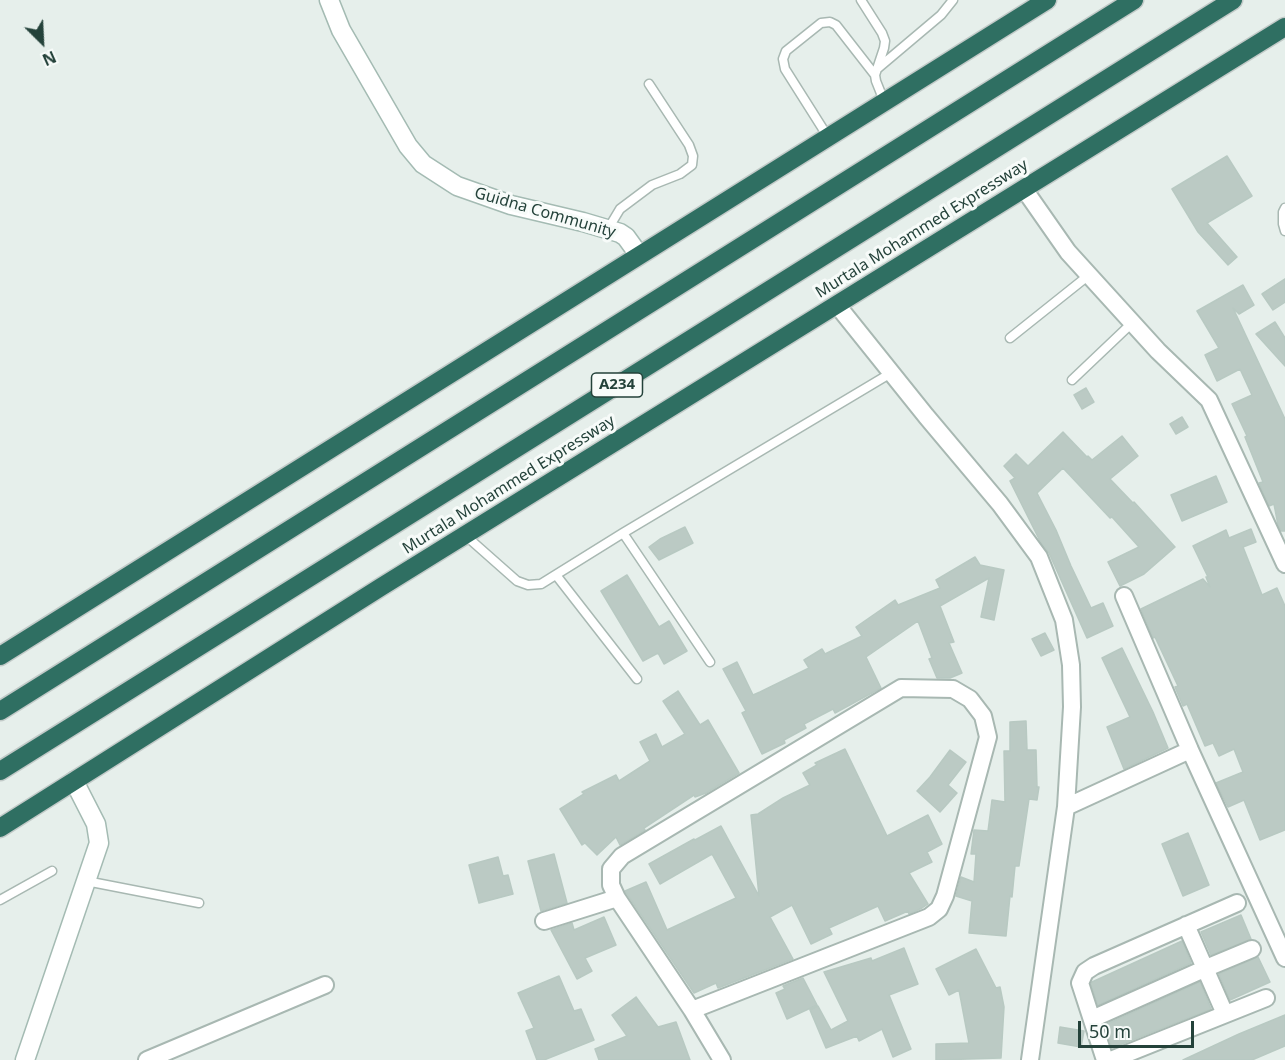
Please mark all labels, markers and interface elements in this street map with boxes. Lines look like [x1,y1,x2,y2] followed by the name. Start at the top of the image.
[12,12,72,72] north arrow
[39,46,60,71] text: N
[812,156,1032,302] street label: Murtala Mohammed Expressway
[472,184,618,242] street label: Guidna Community
[592,373,642,397] road number: A234
[399,412,619,558] street label: Murtala Mohammed Expressway
[1081,1009,1196,1047] scale bar
[1089,1019,1131,1043] text: 50 m

